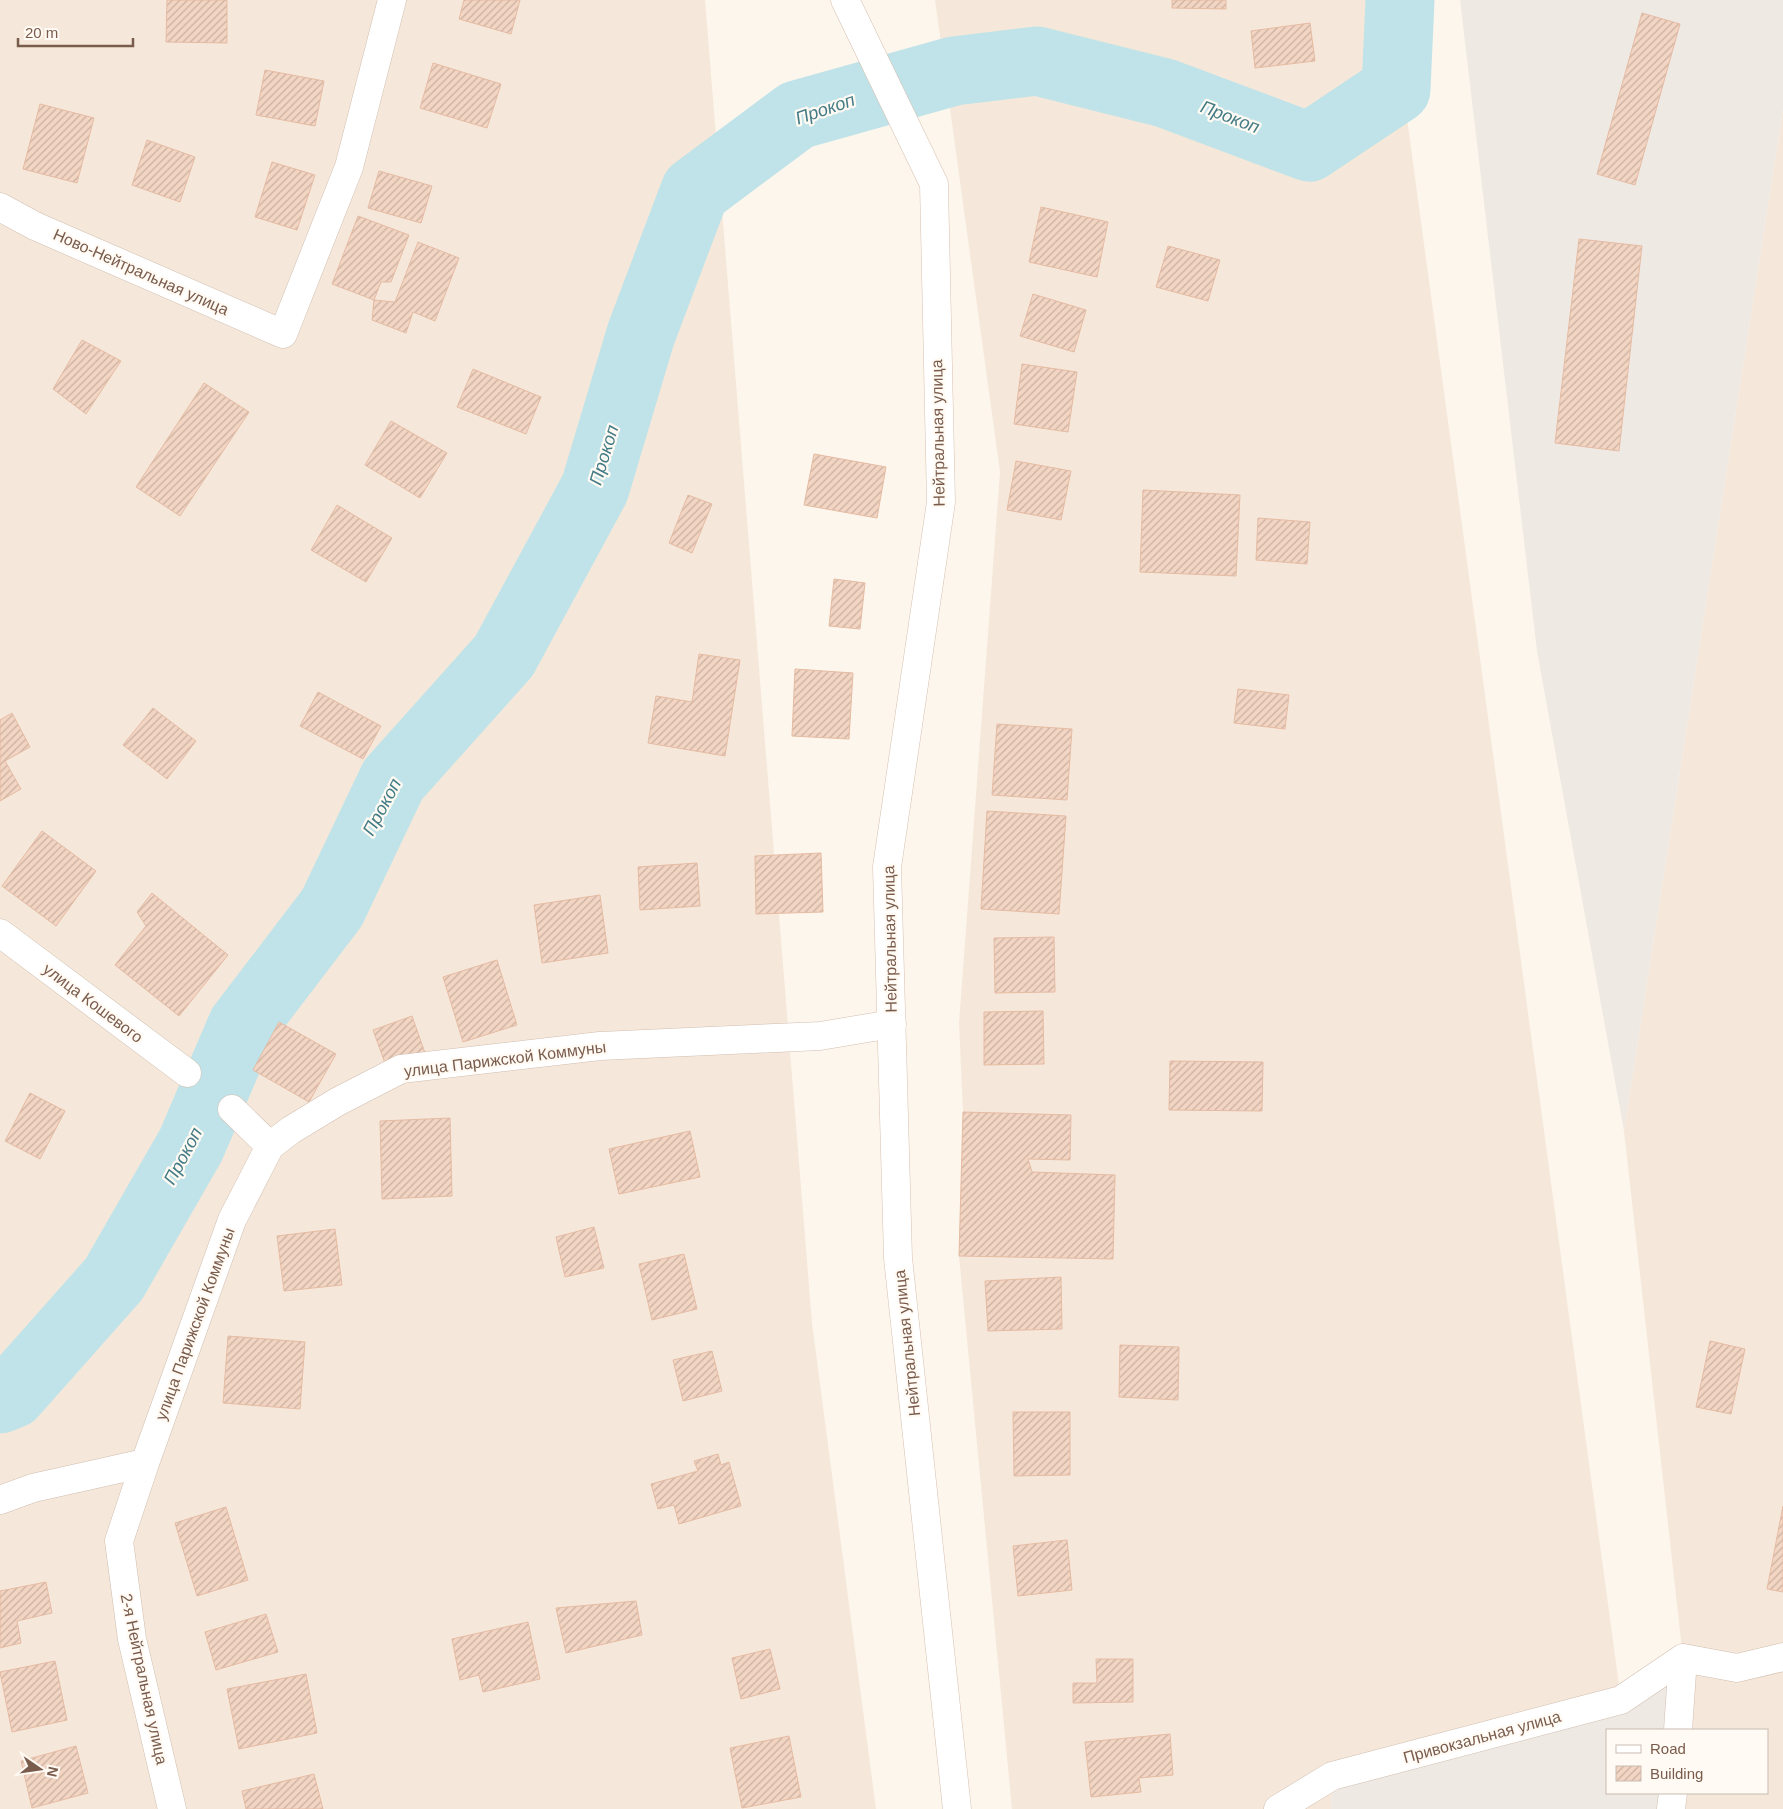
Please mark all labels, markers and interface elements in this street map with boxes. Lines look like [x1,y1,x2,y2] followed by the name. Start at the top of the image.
[18,15,132,47] scale bar
[25,24,58,41] text: 20 m
[793,90,857,128] water label: Прокоп
[1198,97,1262,137] water label: Прокоп
[51,226,231,318] street label: Ново-Нейтральная улица
[928,359,948,507] street label: Нейтральная улица
[585,423,623,487] water label: Прокоп
[359,775,405,839] water label: Прокоп
[880,865,900,1013] street label: Нейтральная улица
[40,960,146,1046] street label: улица Кошевого
[403,1038,607,1080] street label: улица Парижской Коммуны
[160,1124,206,1188] water label: Прокоп
[152,1225,238,1423] street label: улица Парижской Коммуны
[891,1269,923,1417] street label: Нейтральная улица
[118,1592,170,1766] street label: 2-я Нейтральная улица
[1401,1708,1563,1766] street label: Привокзальная улица
[1606,1729,1768,1794] legend
[1650,1740,1686,1757] text: Road
[15,1744,65,1794] north arrow
[44,1765,62,1779] text: N
[1650,1765,1703,1782] text: Building

